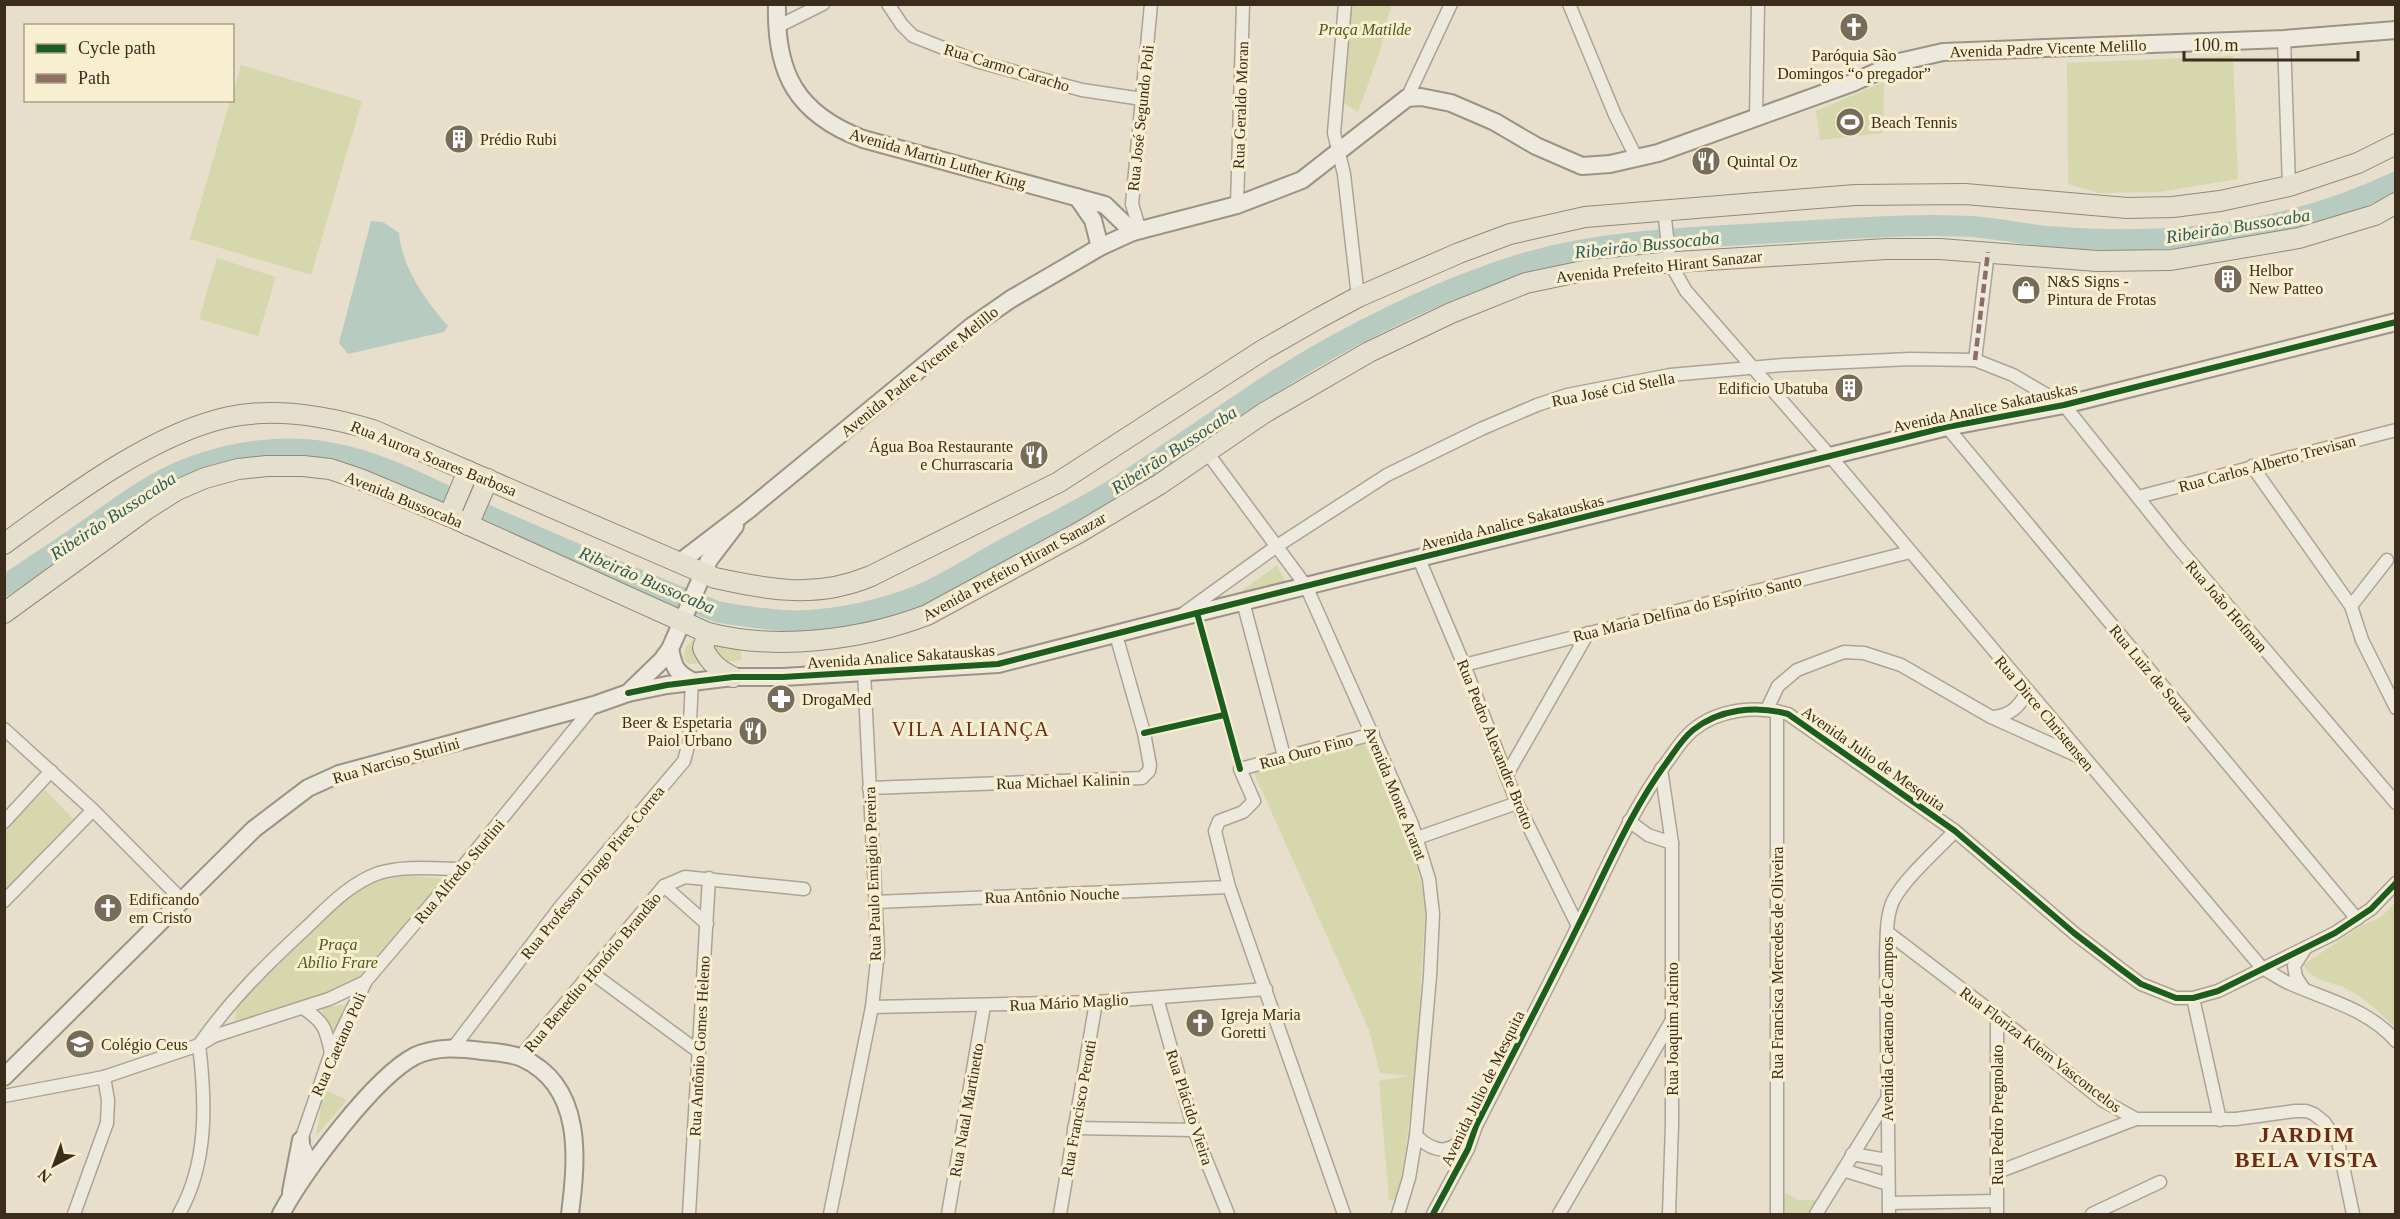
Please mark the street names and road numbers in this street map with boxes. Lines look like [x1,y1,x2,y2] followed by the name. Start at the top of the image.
[1949,37,2147,60] street label: Avenida Padre Vicente Melillo
[942,40,1072,95] street label: Rua Carmo Caracho
[1230,41,1251,169] street label: Rua Geraldo Moran
[1124,43,1158,192] street label: Rua José Segundo Poli
[847,125,1028,193] street label: Avenida Martin Luther King
[1555,247,1764,286] street label: Avenida Prefeito Hirant Sanazar
[837,303,1001,440] street label: Avenida Padre Vicente Melillo
[1550,369,1676,410] street label: Rua José Cid Stella
[1891,380,2079,435] street label: Avenida Analice Sakatauskas
[348,417,519,500] street label: Rua Aurora Soares Barbosa
[2177,432,2358,495] street label: Rua Carlos Alberto Trevisan
[342,468,465,531] street label: Avenida Bussocaba
[1419,491,1605,553] street label: Avenida Analice Sakatauskas
[920,508,1110,624] street label: Avenida Prefeito Hirant Sanazar
[2182,557,2271,656] street label: Rua João Hofman
[1571,572,1803,646] street label: Rua Maria Delfina do Espírito Santo
[2106,621,2197,725] street label: Rua Luiz de Souza
[807,641,995,672] street label: Avenida Analice Sakatauskas
[1992,652,2098,774] street label: Rua Dirce Christensen
[1454,657,1537,832] street label: Rua Pedro Alexandre Brotto
[1798,702,1949,815] street label: Avenida Julio de Mesquita
[1361,724,1430,863] street label: Avenida Monte Ararat
[1258,731,1355,772] street label: Rua Ouro Fino
[331,734,462,787] street label: Rua Narciso Sturlini
[996,771,1130,792] street label: Rua Michael Kalinin
[517,782,668,963] street label: Rua Professor Diogo Pires Correa
[861,786,885,962] street label: Rua Paulo Emigdio Pereira
[411,815,508,927] street label: Rua Alfredo Sturlini
[1769,847,1786,1079] street label: Rua Francisca Mercedes de Oliveira
[984,885,1120,906] street label: Rua Antônio Nouche
[521,889,664,1056] street label: Rua Benedito Honório Brandão
[1879,937,1897,1121] street label: Avenida Caetano de Campos
[686,955,713,1137] street label: Rua Antônio Gomes Heleno
[1664,962,1682,1096] street label: Rua Joaquim Jacinto
[1957,983,2125,1116] street label: Rua Floriza Klem Vasconcelos
[308,989,369,1099] street label: Rua Caetano Poli
[1009,991,1129,1015] street label: Rua Mário Maglio
[1437,1008,1528,1169] street label: Avenida Julio de Mesquita
[1058,1038,1099,1178] street label: Rua Francisco Perotti
[946,1042,987,1179] street label: Rua Natal Martinetto
[1989,1045,2007,1185] street label: Rua Pedro Pregnolato
[1163,1047,1216,1167] street label: Rua Plácido Vieira

